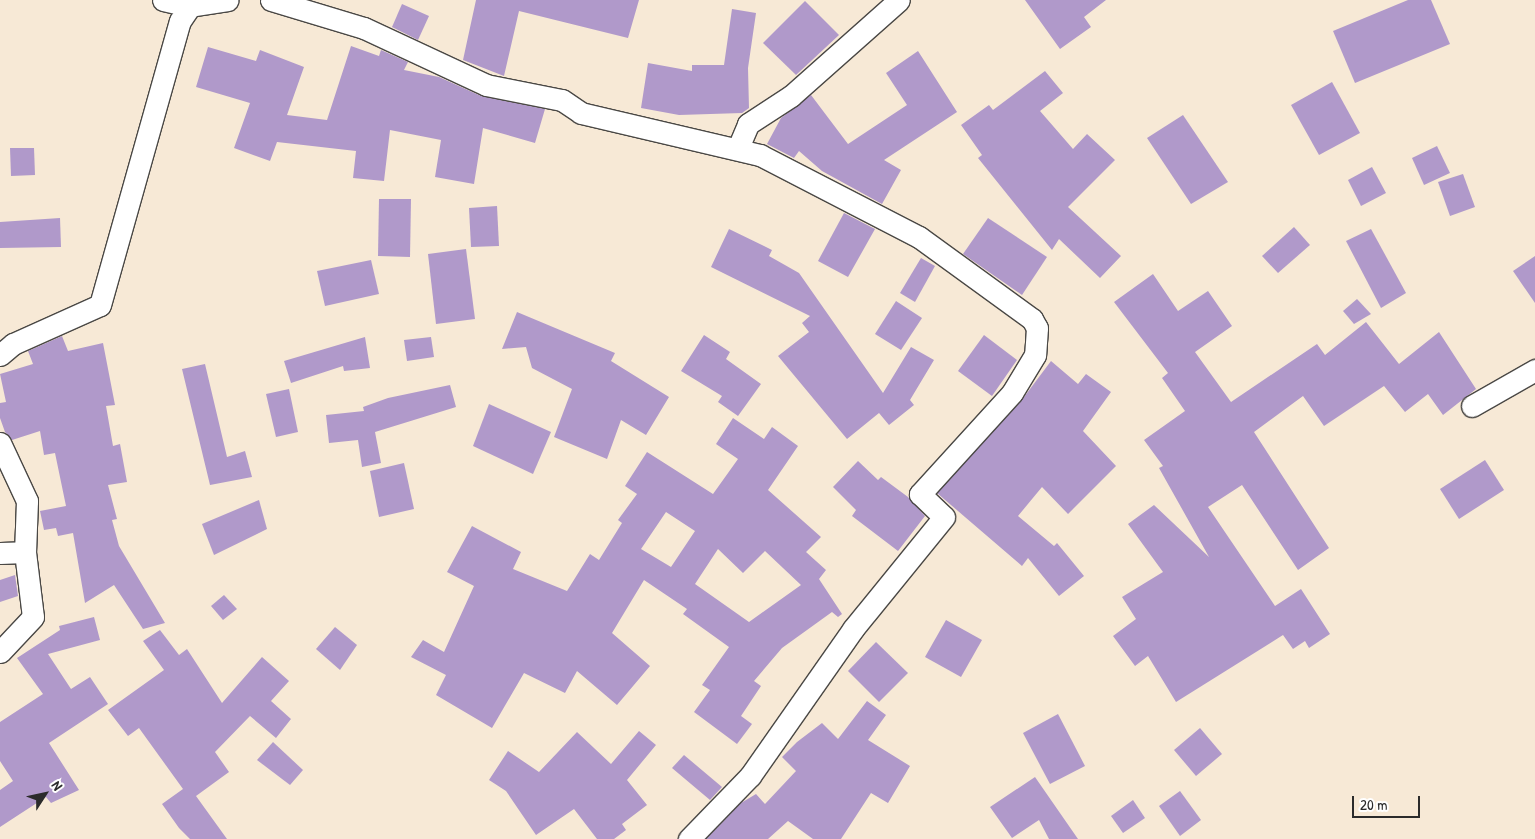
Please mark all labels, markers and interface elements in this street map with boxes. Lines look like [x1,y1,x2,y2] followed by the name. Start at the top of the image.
[20,769,70,819] north arrow
[48,777,68,794] text: N
[1355,786,1422,818] scale bar
[1360,794,1387,815] text: 20 m

